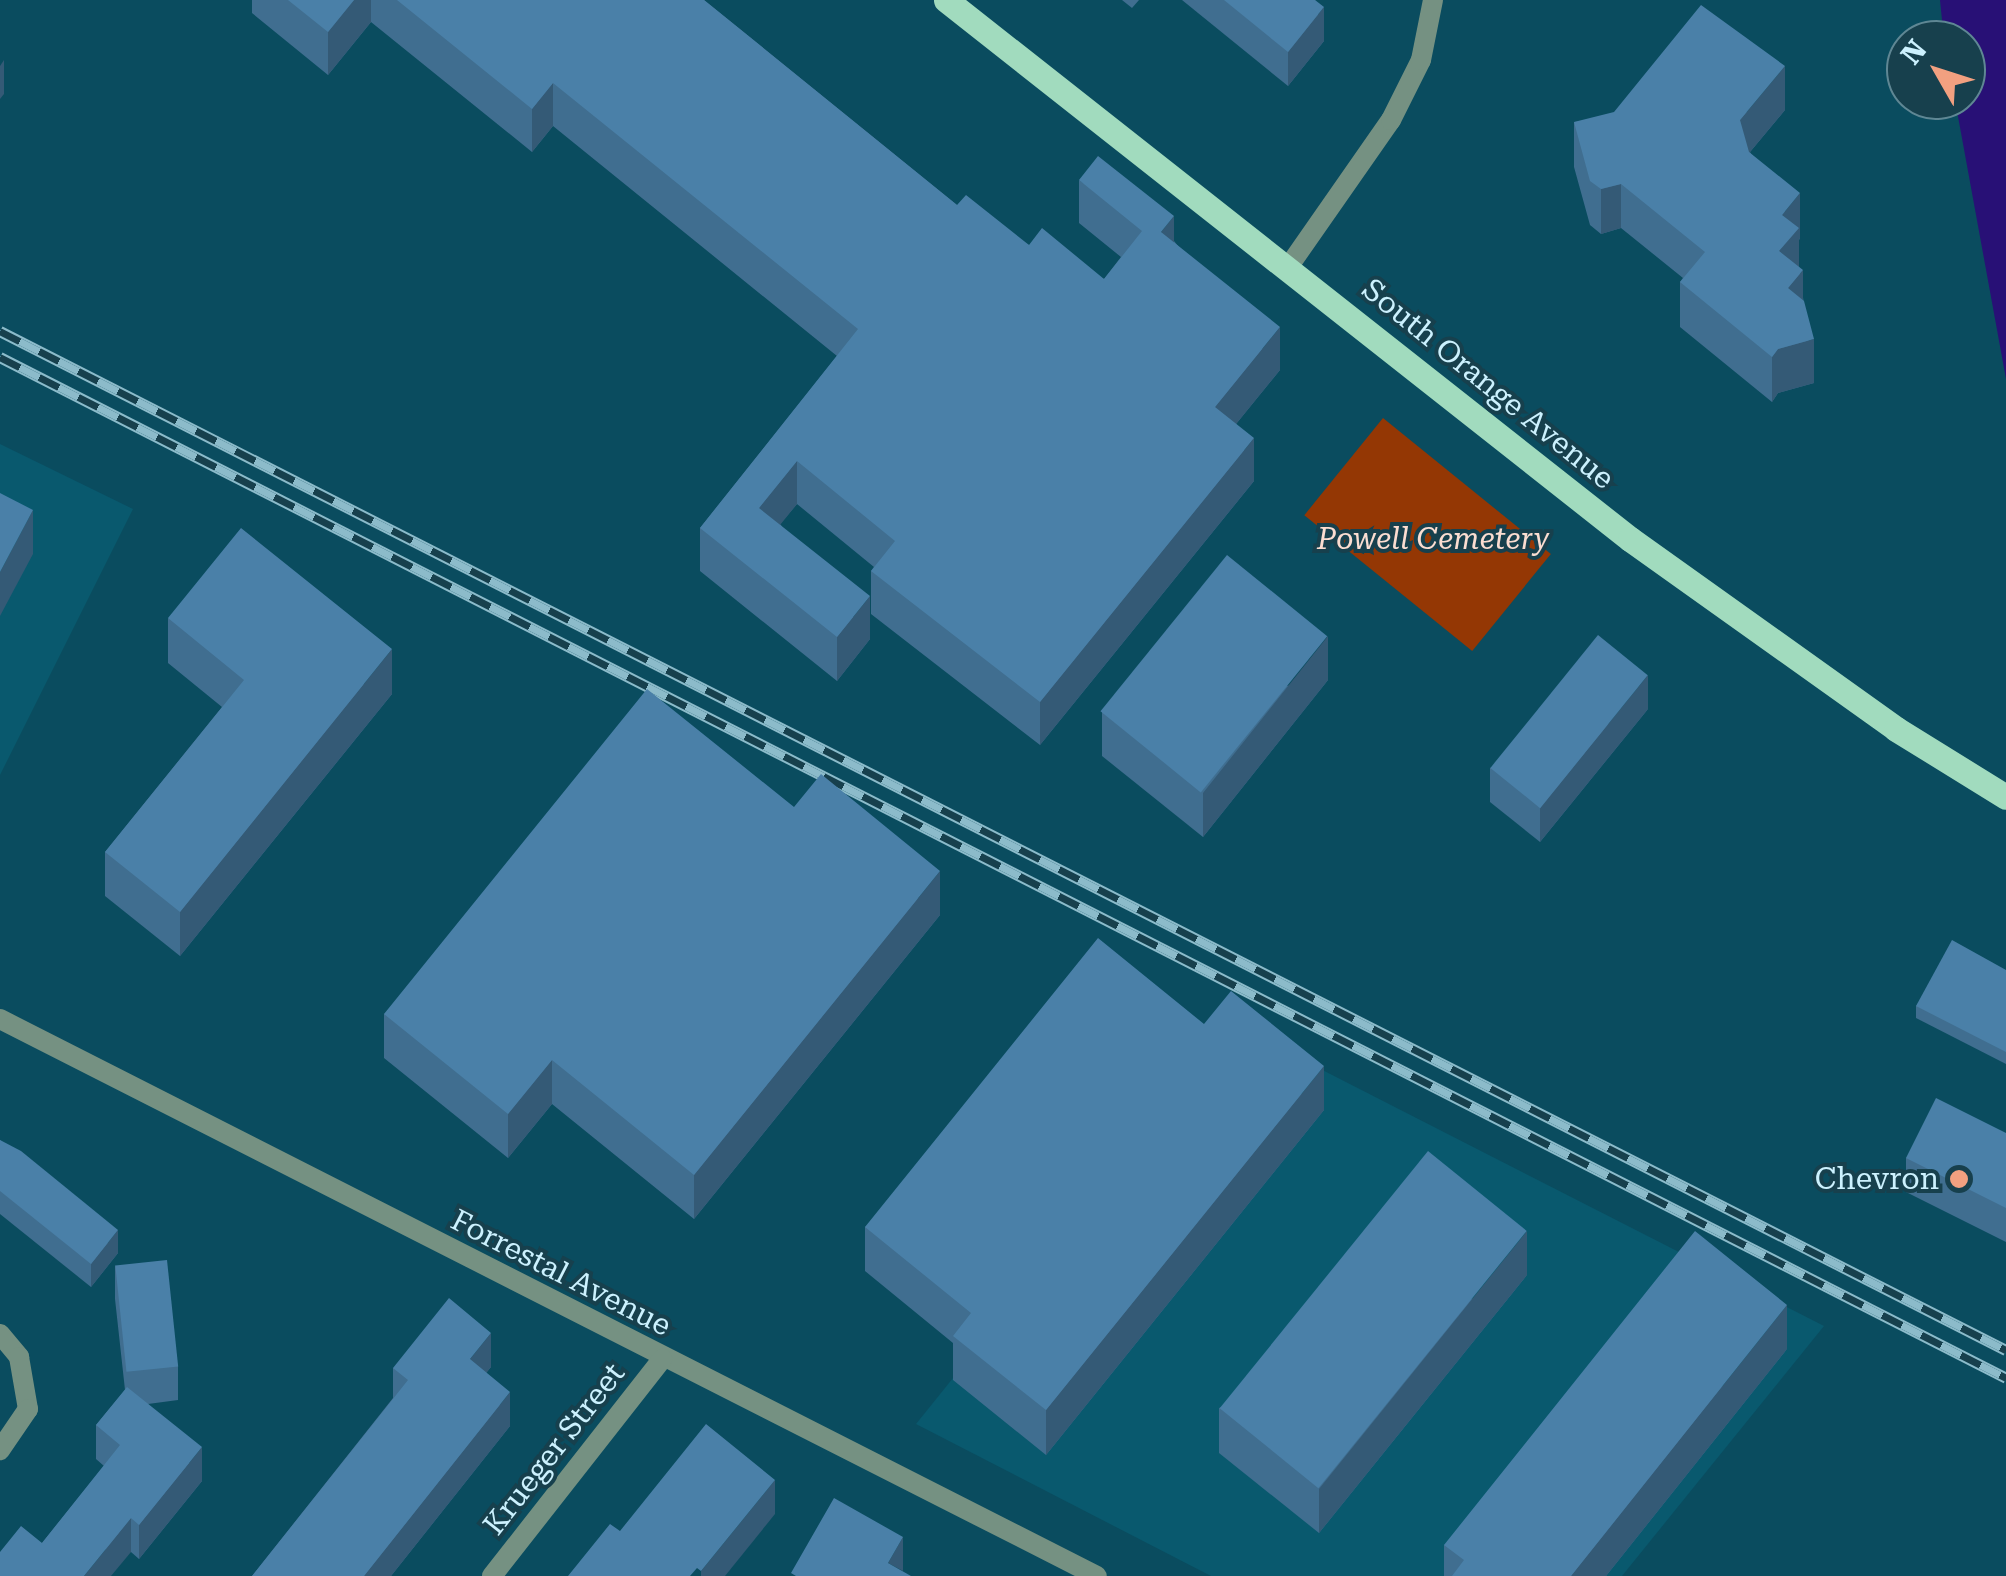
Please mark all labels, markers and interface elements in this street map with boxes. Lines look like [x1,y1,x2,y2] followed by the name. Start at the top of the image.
[1886,20,1986,120] north arrow
[1894,33,1933,71] text: N
[1355,271,1621,497] street label: South Orange Avenue
[1317,521,1549,557] park label: Powell Cemetery
[1815,1161,1939,1197] place label: Chevron
[1948,1168,1970,1190] marker: Chevron
[445,1202,677,1344] street label: Forrestal Avenue
[476,1356,632,1542] street label: Krueger Street

